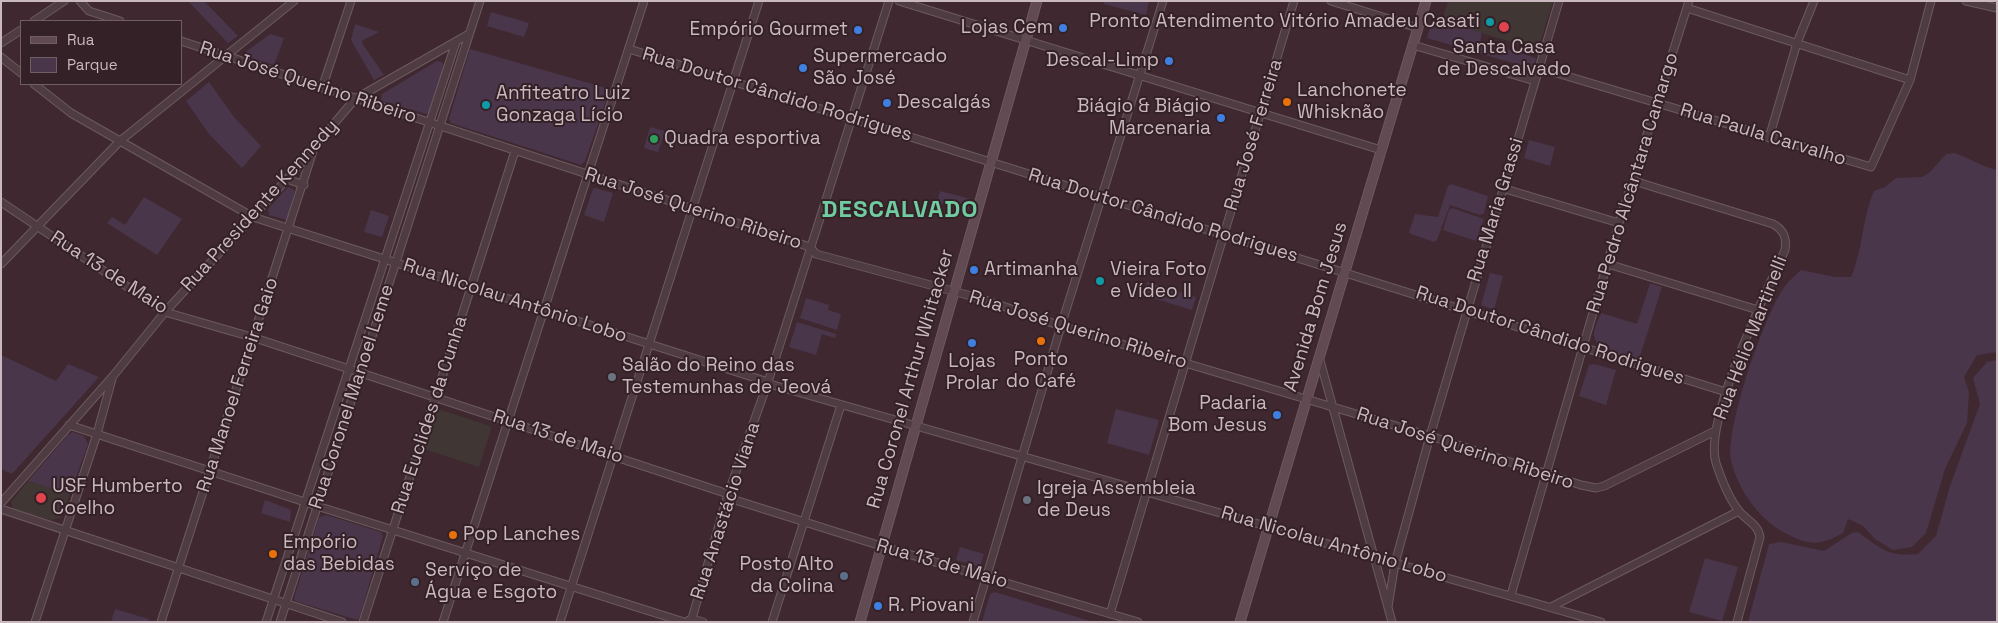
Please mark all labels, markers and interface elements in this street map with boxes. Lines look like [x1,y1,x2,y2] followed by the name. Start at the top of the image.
[1089,11,1480,33] place label: Pronto Atendimento Vitório Amadeu Casati
[1484,16,1496,28] marker: Pronto Atendimento Vitório Amadeu Casati
[961,17,1053,39] place label: Lojas Cem
[690,19,848,41] place label: Empório Gourmet
[20,20,182,85] legend
[1497,20,1511,34] marker: Santa Casa de Descalvado
[1057,22,1069,34] marker: Lojas Cem
[852,24,864,36] marker: Empório Gourmet
[67,30,94,49] text: Rua
[196,37,420,129] street label: Rua José Querino Ribeiro
[1437,37,1571,81] place label: Santa Casa de Descalvado
[639,43,915,147] street label: Rua Doutor Cândido Rodrigues
[813,46,947,90] place label: Supermercado São José
[1046,50,1159,72] place label: Descal-Limp
[1582,50,1684,316] street label: Rua Pedro Alcântara Camargo
[67,55,118,74] text: Parque
[1163,55,1175,67] marker: Descal-Limp
[1220,57,1288,213] street label: Rua José Ferreira
[797,62,809,74] marker: Supermercado São José
[1297,80,1407,124] place label: Lanchonete Whisknão
[496,83,631,127] place label: Anfiteatro Luiz Gonzaga Lício
[897,92,991,114] place label: Descalgás
[1077,96,1211,140] place label: Biágio & Biágio Marcenaria
[1281,96,1293,108] marker: Lanchonete Whisknão
[881,97,893,109] marker: Descalgás
[480,99,492,111] marker: Anfiteatro Luiz Gonzaga Lício
[1677,99,1849,171] street label: Rua Paula Carvalho
[1215,112,1227,124] marker: Biágio & Biágio Marcenaria
[177,115,343,297] street label: Rua Presidente Kennedy
[664,128,821,150] place label: Quadra esportiva
[648,133,660,145] marker: Quadra esportiva
[1463,135,1529,285] street label: Rua Maria Grassi
[581,163,805,255] street label: Rua José Querino Ribeiro
[1025,164,1301,268] street label: Rua Doutor Cândido Rodrigues
[820,196,980,224] district label: DESCALVADO
[1279,219,1353,395] street label: Avenida Bom Jesus
[46,226,172,320] street label: Rua 13 de Maio
[863,246,959,512] street label: Rua Coronel Arthur Whitacker
[1709,253,1793,423] street label: Rua Hélio Martinelli
[400,254,630,348] street label: Rua Nicolau Antônio Lobo
[984,259,1078,281] place label: Artimanha
[1110,259,1207,303] place label: Vieira Foto e Vídeo II
[968,264,980,276] marker: Artimanha
[192,275,284,495] street label: Rua Manoel Ferreira Gaio
[1094,275,1106,287] marker: Vieira Foto e Vídeo II
[305,282,399,512] street label: Rua Coronel Manoel Leme
[1413,282,1687,390] street label: Rua Doutor Cândido Rodrigues
[966,286,1190,374] street label: Rua José Querino Ribeiro
[387,313,473,517] street label: Rua Euclides da Cunha
[1035,335,1047,347] marker: Ponto do Café
[966,337,978,349] marker: Lojas Prolar
[1006,349,1076,393] place label: Ponto do Café
[946,351,998,395] place label: Lojas Prolar
[622,355,831,399] place label: Salão do Reino das Testemunhas de Jeová
[606,371,618,383] marker: Salão do Reino das Testemunhas de Jeová
[1168,393,1267,437] place label: Padaria Bom Jesus
[1353,403,1577,495] street label: Rua José Querino Ribeiro
[490,405,626,469] street label: Rua 13 de Maio
[1271,409,1283,421] marker: Padaria Bom Jesus
[686,419,766,603] street label: Rua Anastácio Viana
[52,476,183,520] place label: USF Humberto Coelho
[1037,478,1196,522] place label: Igreja Assembleia de Deus
[34,491,48,505] marker: USF Humberto Coelho
[1021,494,1033,506] marker: Igreja Assembleia de Deus
[1218,502,1450,588] street label: Rua Nicolau Antônio Lobo
[463,524,580,546] place label: Pop Lanches
[447,529,459,541] marker: Pop Lanches
[283,532,395,576] place label: Empório das Bebidas
[874,534,1010,594] street label: Rua 13 de Maio
[267,548,279,560] marker: Empório das Bebidas
[740,554,834,598] place label: Posto Alto da Colina
[425,560,557,604] place label: Serviço de Água e Esgoto
[838,570,850,582] marker: Posto Alto da Colina
[409,576,421,588] marker: Serviço de Água e Esgoto
[888,595,974,617] place label: R. Piovani
[872,600,884,612] marker: R. Piovani

